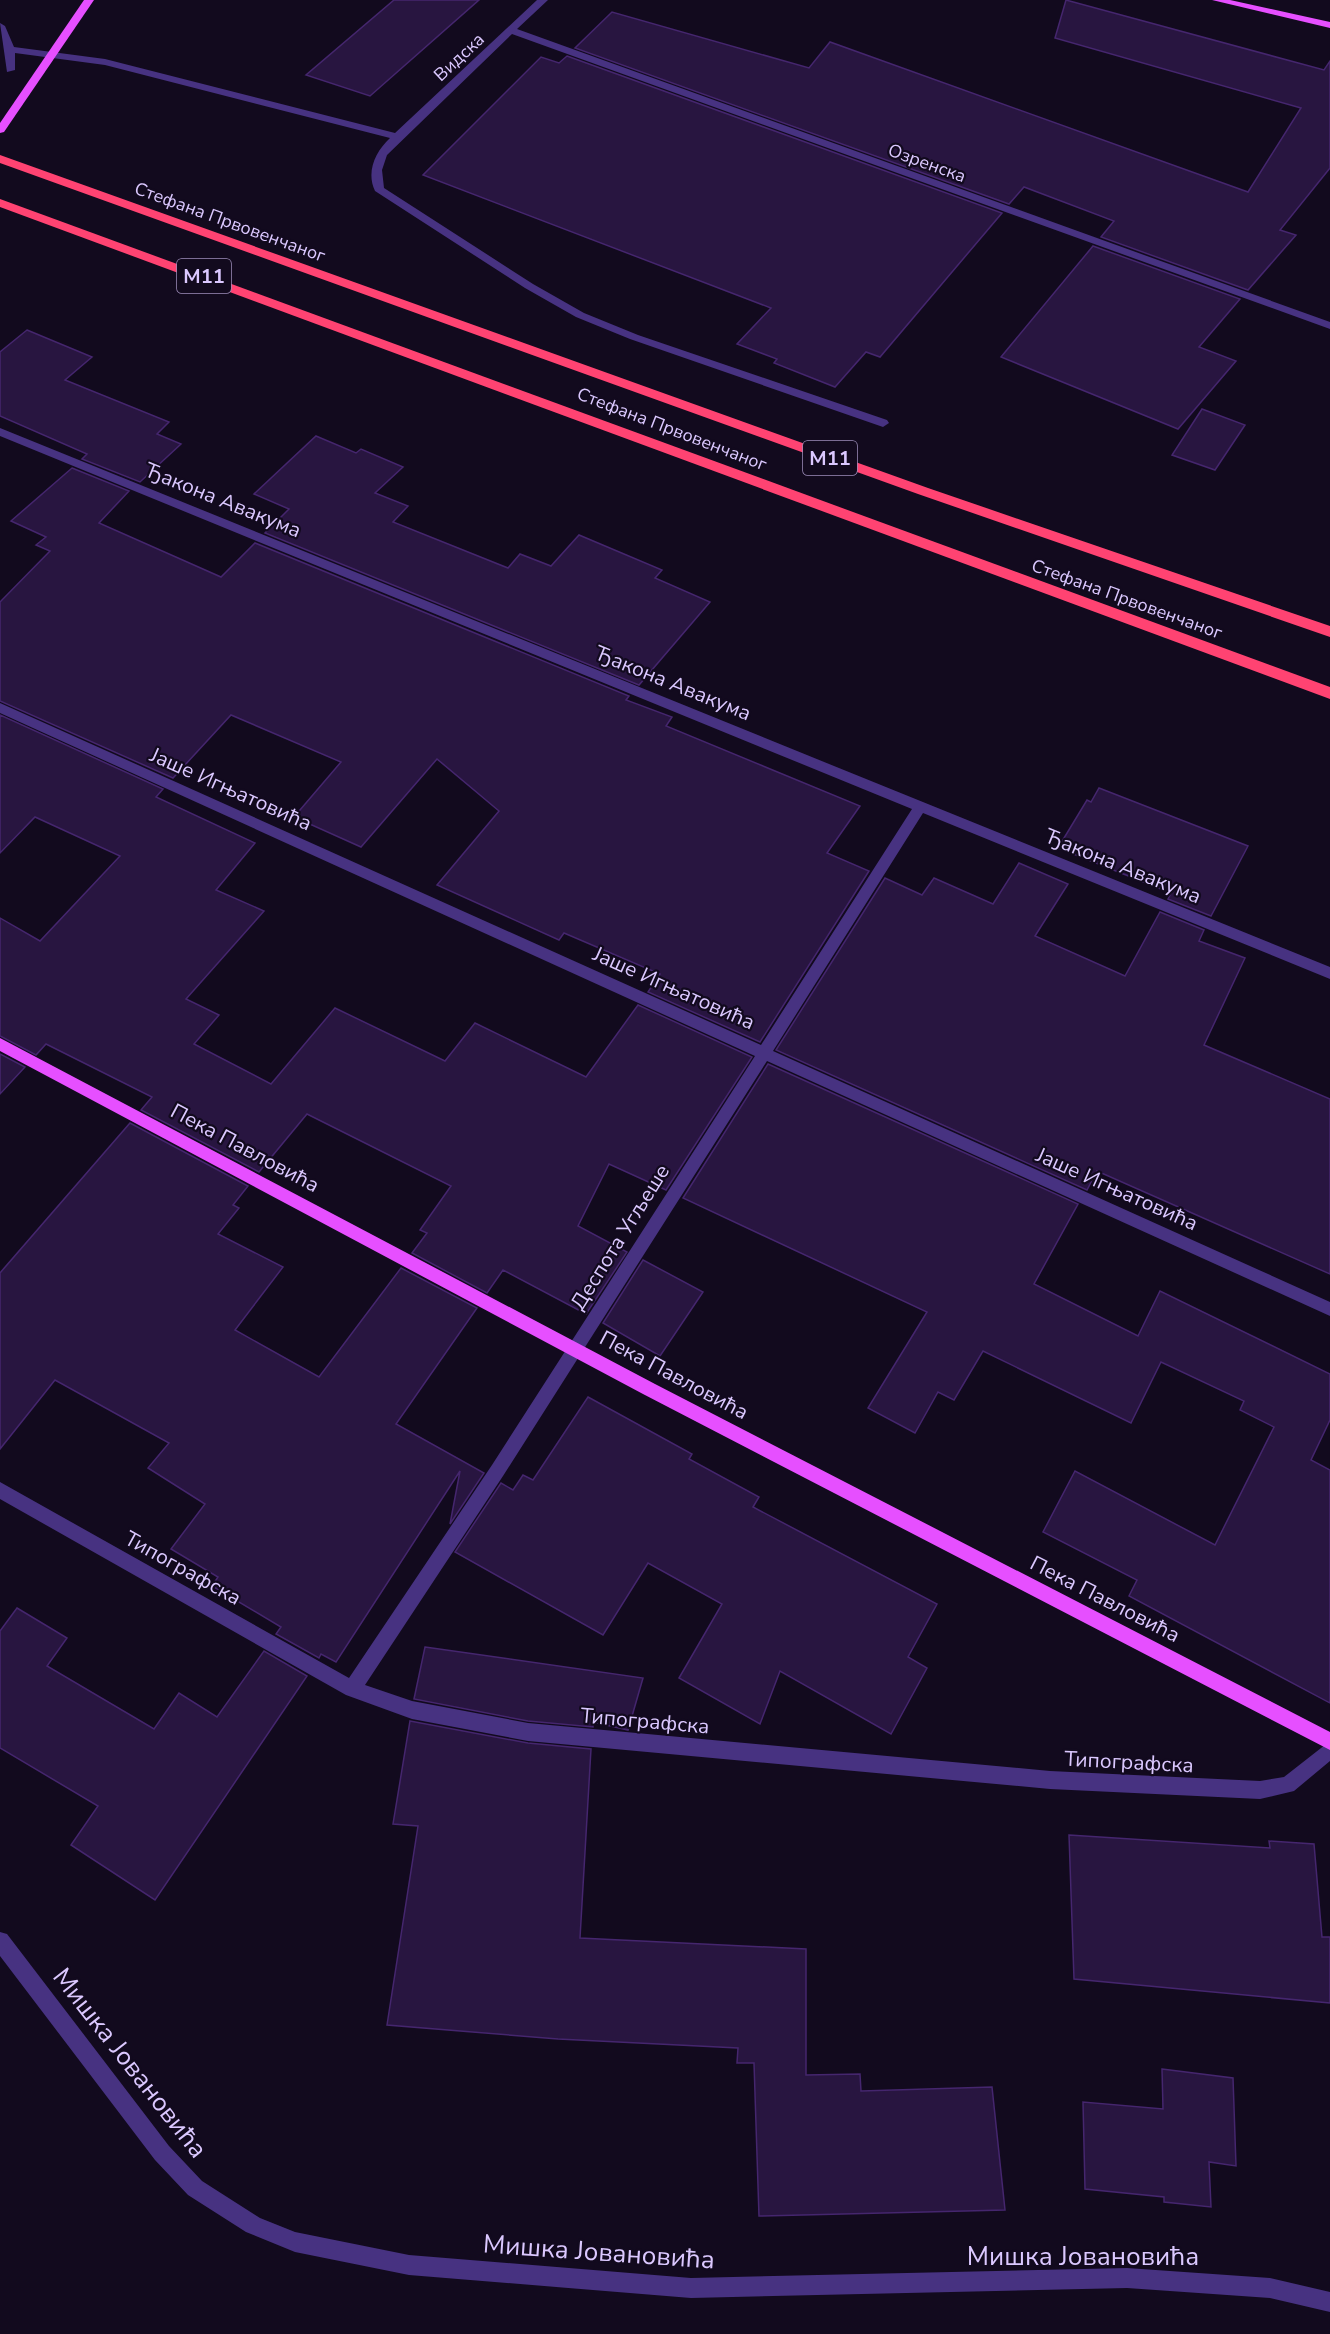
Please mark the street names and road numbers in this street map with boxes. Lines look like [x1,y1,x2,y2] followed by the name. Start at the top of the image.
[428,27,490,87] street label: Видска
[885,138,969,188] street label: Озренска
[131,176,329,268] street label: Стефана Првовенчаног
[177,259,231,293] road number: M11
[574,382,770,476] street label: Стефана Првовенчаног
[803,441,857,475] road number: M11
[141,456,305,544] street label: Ђакона Авакума
[1028,553,1226,645] street label: Стефана Првовенчаног
[591,639,755,727] street label: Ђакона Авакума
[145,740,316,837] street label: Јаше Игњатовића
[1041,822,1205,910] street label: Ђакона Авакума
[588,939,759,1036] street label: Јаше Игњатовића
[166,1097,324,1199] street label: Пека Павловића
[1031,1140,1202,1237] street label: Јаше Игњатовића
[564,1159,676,1315] street label: Деспота Угљеше
[595,1324,753,1426] street label: Пека Павловића
[120,1524,246,1612] street label: Типографска
[1025,1549,1185,1649] street label: Пека Павловића
[579,1701,711,1741] street label: Типографска
[1064,1745,1194,1779] street label: Типографска
[45,1961,215,2165] street label: Мишка Јовановића
[482,2226,716,2278] street label: Мишка Јовановића
[967,2239,1199,2274] street label: Мишка Јовановића

